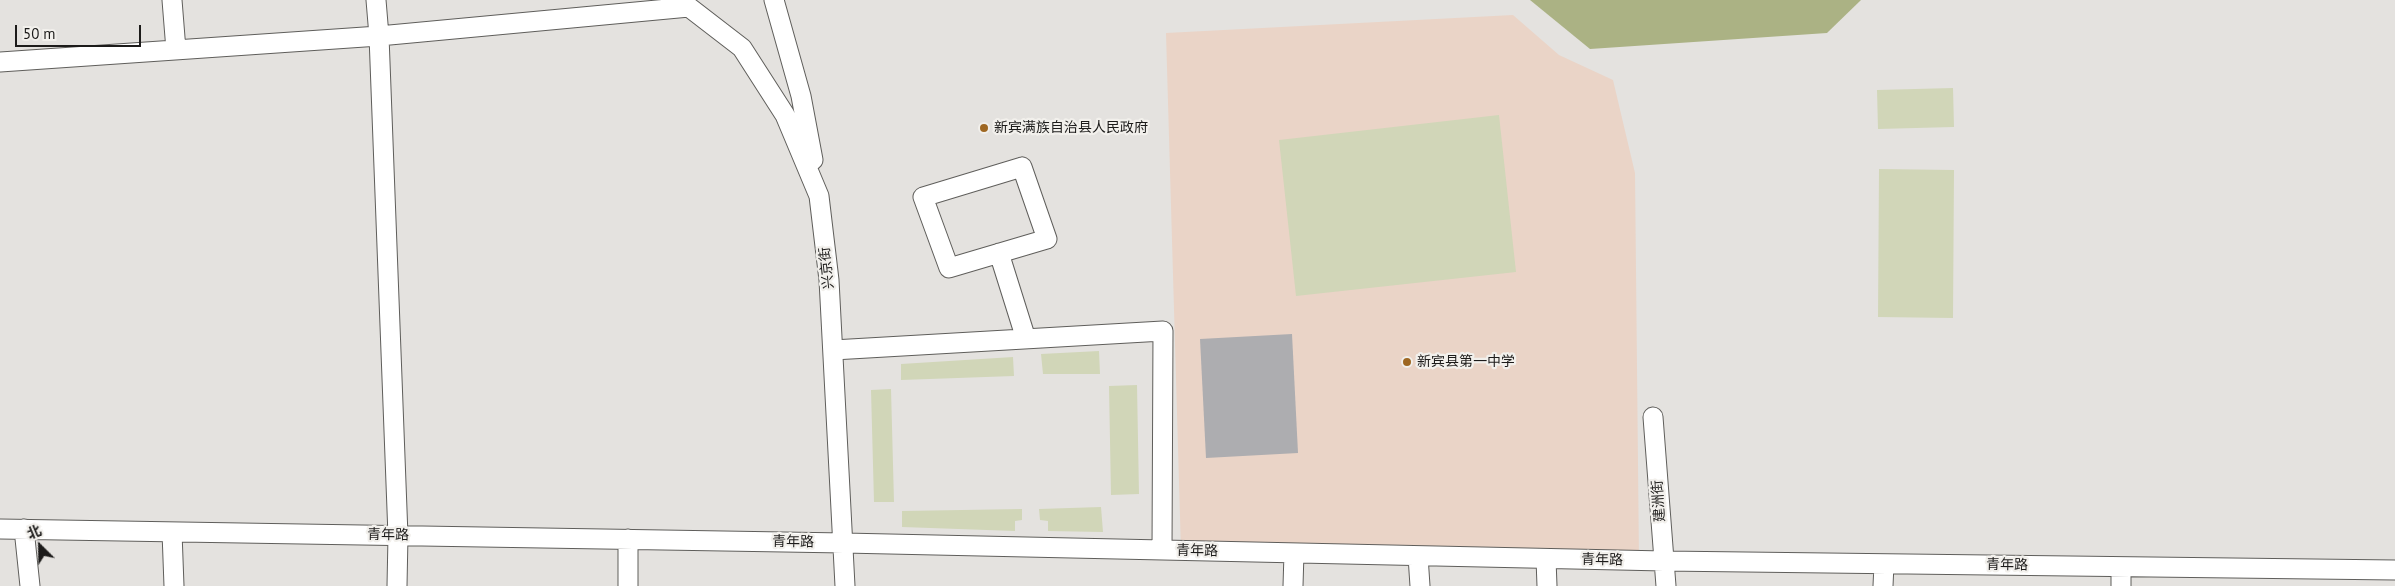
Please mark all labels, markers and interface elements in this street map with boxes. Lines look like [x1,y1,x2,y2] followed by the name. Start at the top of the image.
[18,15,144,47] scale bar
[23,24,56,43] text: 50 m
[994,120,1148,136] place label: 新宾满族自治县人民政府
[978,122,990,134] marker: 新宾满族自治县人民政府
[816,246,838,290] street label: 兴京街
[1417,354,1515,370] place label: 新宾县第一中学
[1401,356,1413,368] marker: 新宾县第一中学
[1649,479,1669,523] street label: 建洲街
[15,521,65,571] north arrow
[24,521,44,543] text: 北
[367,526,409,544] street label: 青年路
[772,533,814,551] street label: 青年路
[1176,542,1218,560] street label: 青年路
[1581,551,1623,569] street label: 青年路
[1986,556,2028,574] street label: 青年路

